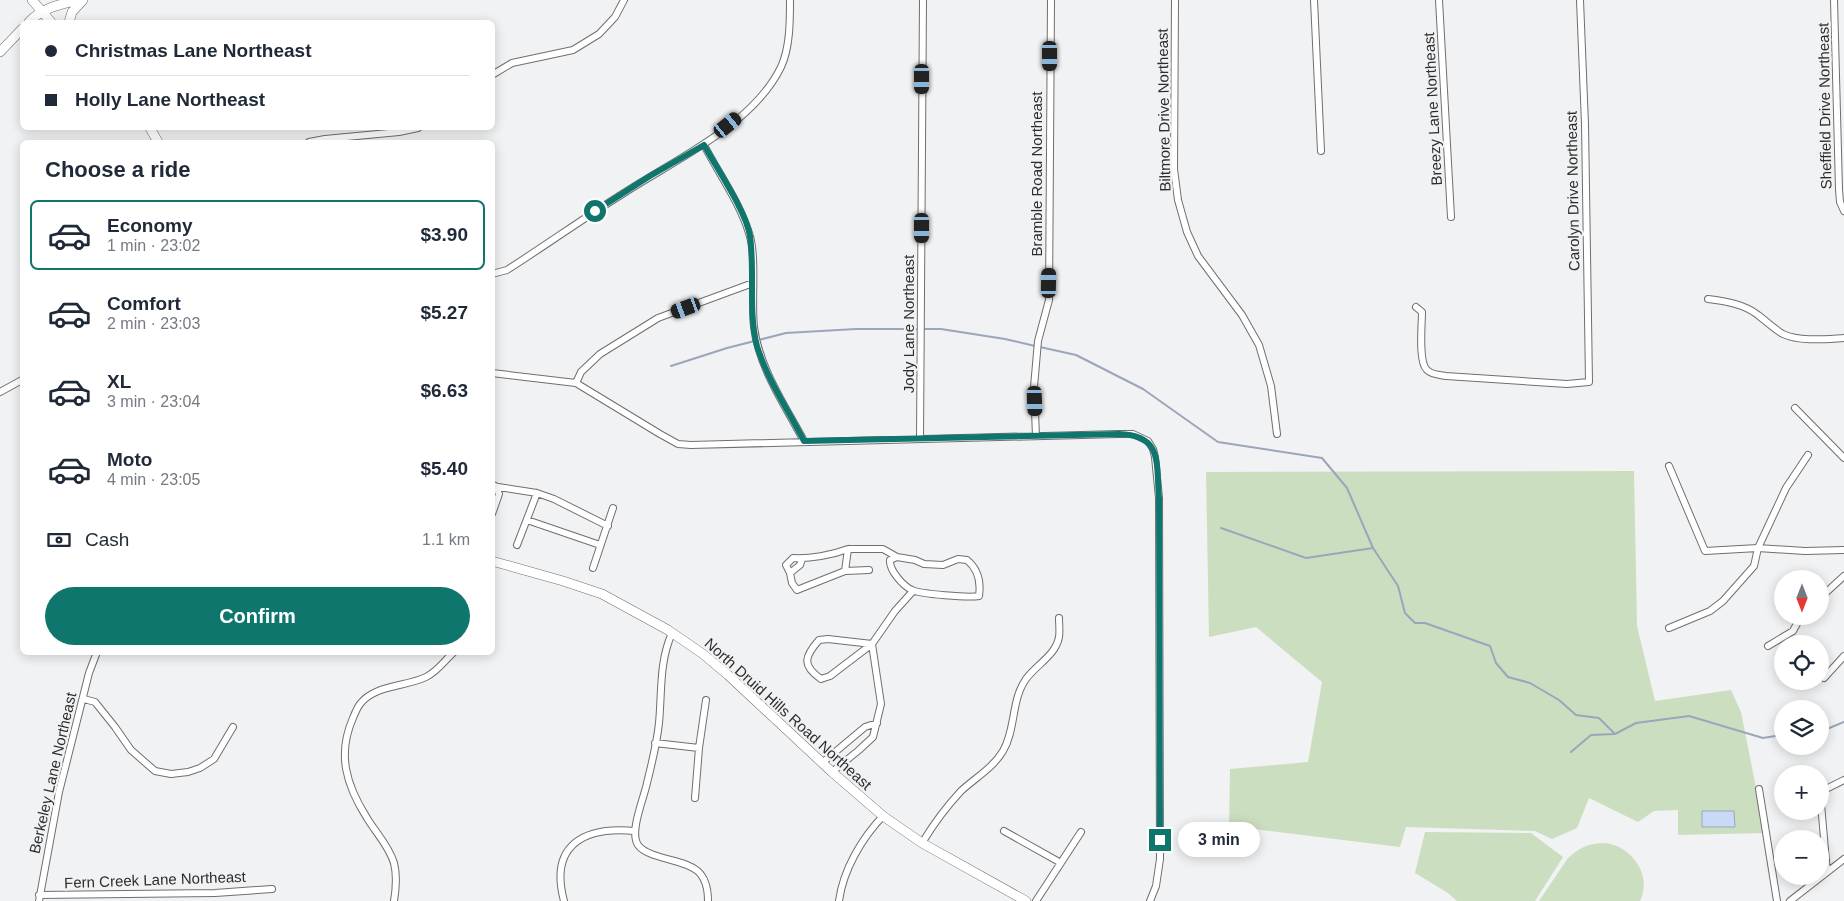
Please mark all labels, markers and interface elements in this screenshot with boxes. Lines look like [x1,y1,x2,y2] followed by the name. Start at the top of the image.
[1815,22,1834,189] street label: Sheffield Drive Northeast
[1154,27,1173,192] street label: Biltmore Drive Northeast
[1420,31,1445,186] street label: Breezy Lane Northeast
[75,40,312,61] text: Christmas Lane Northeast
[1042,41,1057,71] car
[914,64,929,94] car
[75,89,265,110] text: Holly Lane Northeast
[1028,91,1045,257] street label: Bramble Road Northeast
[711,110,744,140] car
[1563,110,1582,271] street label: Carolyn Drive Northeast
[45,157,190,182] text: Choose a ride
[584,200,606,222] route start
[47,213,92,258] icon: car
[914,213,929,243] car
[107,215,193,236] text: Economy
[420,224,468,245] text: $3.90
[107,237,200,254] text: 1 min · 23:02
[900,254,917,393] street label: Jody Lane Northeast
[1041,268,1056,298] car
[47,291,92,336] icon: car
[107,293,181,314] text: Comfort
[669,296,702,320] car
[420,302,468,323] text: $5.27
[107,315,200,332] text: 2 min · 23:03
[47,369,92,414] icon: car
[107,371,131,392] text: XL
[420,380,468,401] text: $6.63
[1026,386,1043,416] car
[107,393,200,410] text: 3 min · 23:04
[47,447,92,492] icon: car
[107,449,152,470] text: Moto
[420,458,468,479] text: $5.40
[107,471,200,488] text: 4 min · 23:05
[45,526,73,554] icon: cash
[85,529,129,550] text: Cash
[422,531,470,548] text: 1.1 km
[1774,570,1829,625] north arrow
[1774,570,1829,885] map controls
[45,587,470,645] button: Confirm
[701,634,876,794] street label: North Druid Hills Road Northeast
[1774,635,1829,690] button: locate
[26,690,80,855] street label: Berkeley Lane Northeast
[1774,700,1829,755] button: layers
[1774,765,1829,820] button: +
[1178,822,1260,858] callout: 3 min
[1149,829,1171,851] route end
[1774,830,1829,885] button: −
[1198,831,1240,848] text: 3 min
[64,868,247,891] street label: Fern Creek Lane Northeast

